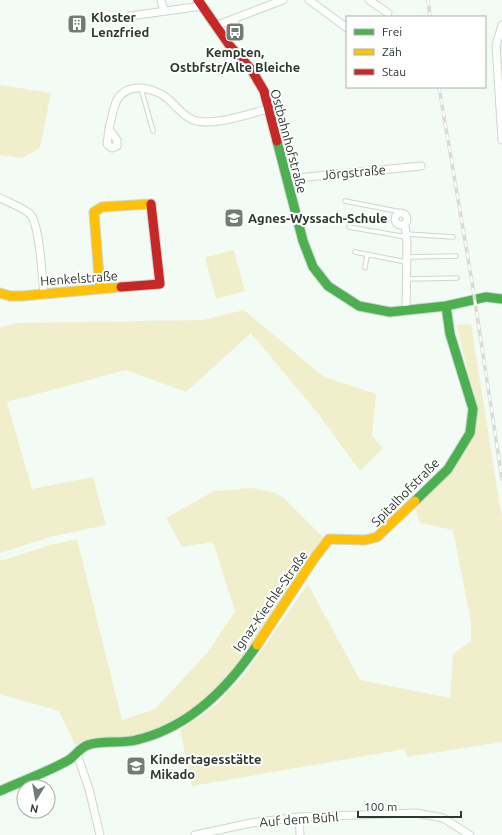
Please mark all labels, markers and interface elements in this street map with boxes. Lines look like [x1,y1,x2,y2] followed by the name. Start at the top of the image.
[91,10,149,39] place label: Kloster Lenzfried
[66,13,88,35] building icon: Kloster Lenzfried
[346,16,486,88] legend
[224,21,246,43] bus stop icon: Kempten, Ostbfstr/Alte Bleiche
[382,25,402,38] text: Frei
[170,45,300,74] place label: Kempten, Ostbfstr/Alte Bleiche
[382,45,402,58] text: Zäh
[382,65,406,78] text: Stau
[268,87,310,195] street label: Ostbahnhofstraße
[322,162,386,182] street label: Jörgstraße
[223,207,245,229] school or university icon: Agnes-Wyssach-Schule
[248,211,387,225] place label: Agnes-Wyssach-Schule
[40,268,118,288] street label: Henkelstraße
[368,455,442,529] street label: Spitalhofstraße
[230,548,310,654] street label: Ignaz-Kiechle-Straße
[150,752,261,781] place label: Kindertagesstätte Mikado
[125,755,147,777] school or university icon: Kindertagesstätte Mikado
[16,779,56,819] north arrow
[358,793,461,819] scale bar
[364,800,397,813] text: 100 m
[29,802,39,815] text: N
[259,809,340,829] street label: Auf dem Bühl

